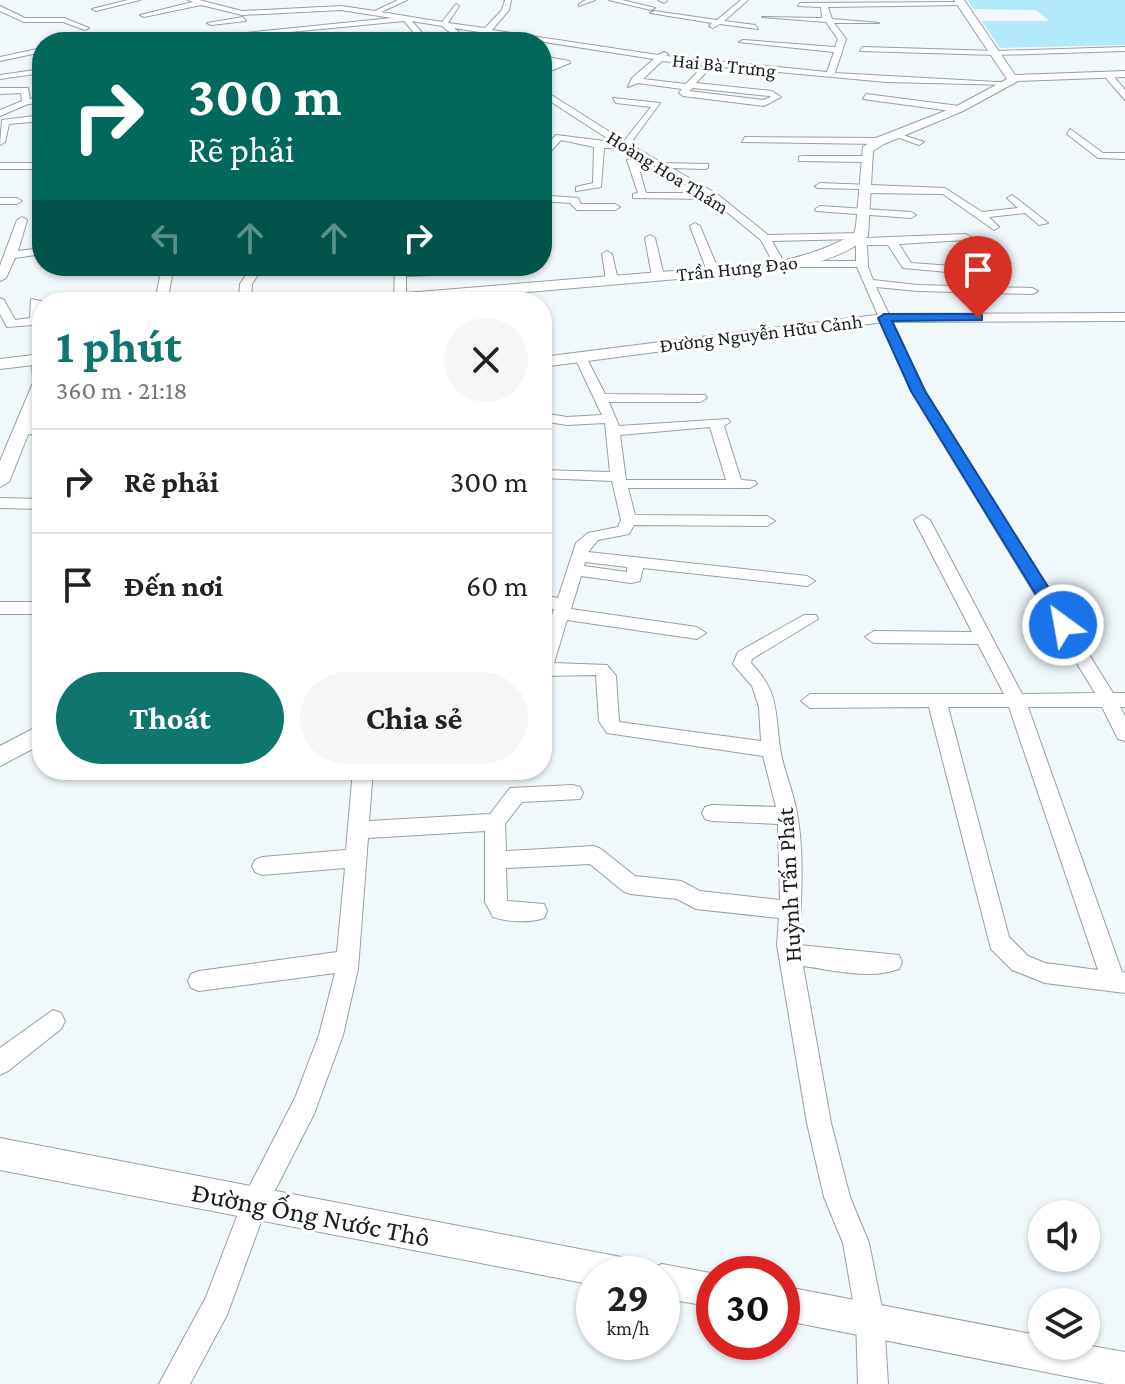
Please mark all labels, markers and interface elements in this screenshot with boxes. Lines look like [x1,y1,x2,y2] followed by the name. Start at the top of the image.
[671,49,777,82] street label: Hai Bà Trưng
[56,64,160,168] icon: right
[188,65,342,127] text: 300 m
[602,126,733,219] street label: Hoàng Hoa Thám
[188,130,294,170] text: Rẽ phải
[144,216,188,260] icon: left
[228,216,272,260] icon: ahead
[312,216,356,260] icon: ahead
[396,216,440,260] icon: right
[944,236,1012,318] pin
[956,248,1000,292] icon: arrive
[675,251,799,286] street label: Trần Hưng Đạo
[658,310,864,357] street label: Đường Nguyễn Hữu Cảnh
[444,318,528,402] button: close
[56,319,182,372] text: 1 phút
[56,376,188,405] text: 360 m · 21:18
[56,459,100,503] icon: right
[124,465,219,498] text: Rẽ phải
[450,465,528,498] text: 300 m
[56,563,100,607] icon: arrive
[124,569,223,602] text: Đến nơi
[466,569,528,602] text: 60 m
[1021,583,1105,667] position arrow
[56,672,284,764] button: Thoát
[300,672,528,764] button: Chia sẻ
[771,806,806,963] street label: Huỳnh Tấn Phát
[189,1175,433,1253] street label: Đường Ống Nước Thô
[1028,1200,1100,1360] map controls
[1028,1200,1100,1272] button: sound
[696,1256,800,1360] speed limit sign: 30
[607,1275,649,1320] text: 29
[1028,1288,1100,1360] button: layers
[606,1317,650,1339] text: km/h

